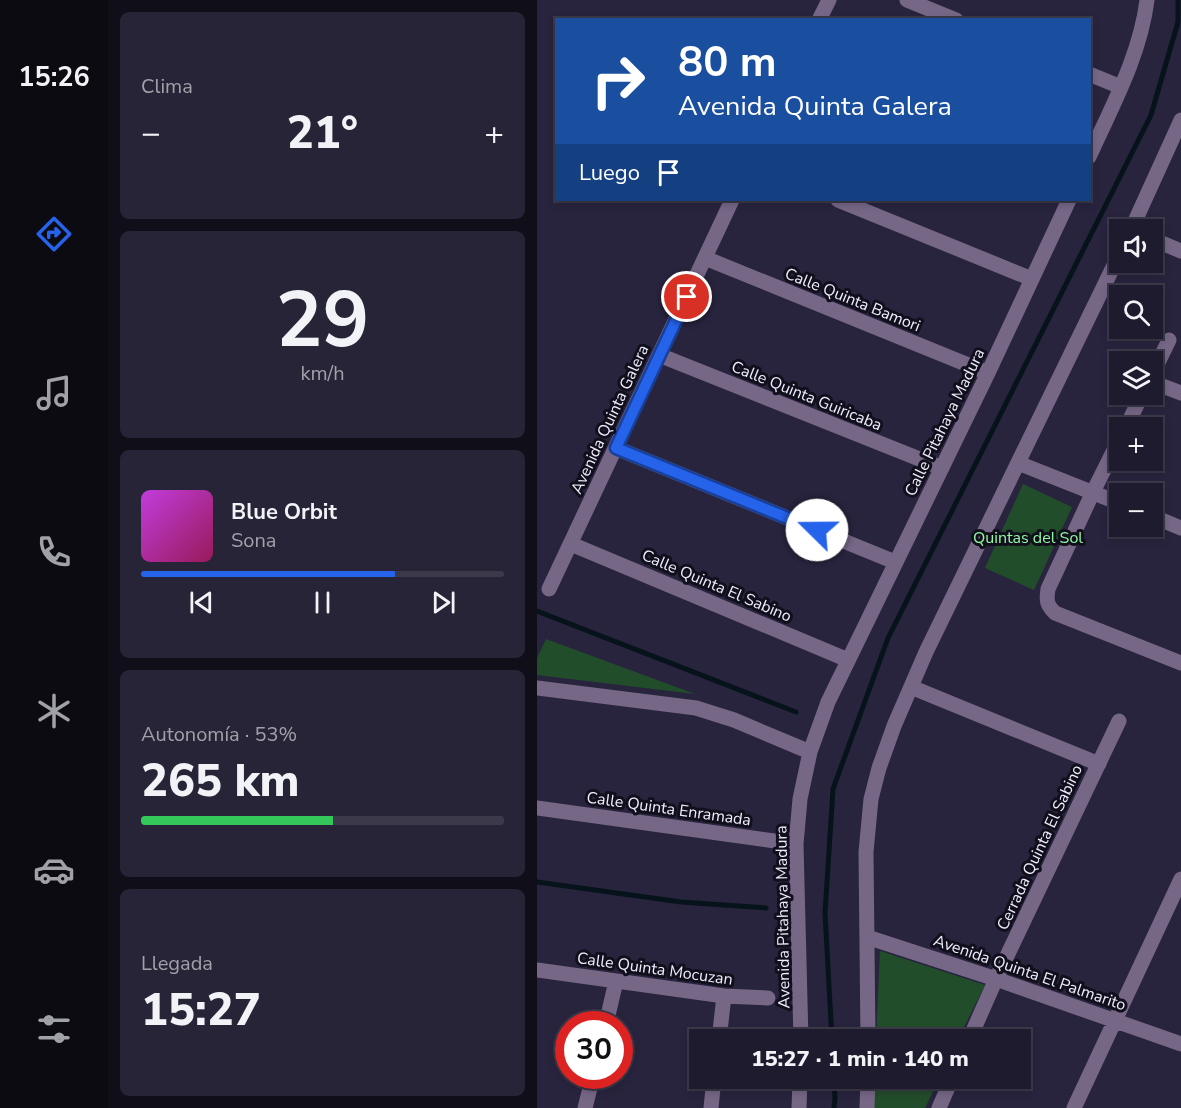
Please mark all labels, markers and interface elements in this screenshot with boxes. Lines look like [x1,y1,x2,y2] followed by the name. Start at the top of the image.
[678,34,777,91] text: 80 m
[579,42,657,120] icon: right
[18,59,90,96] text: 15:26
[141,73,193,100] text: Clima
[678,88,952,125] text: Avenida Quinta Galera
[287,103,358,164] text: 21°
[141,111,161,156] text: −
[484,111,504,156] text: +
[652,156,685,189] icon: arrive
[579,158,640,188] text: Luego
[33,213,75,255] icon: directions
[1109,219,1163,537] map controls
[1109,219,1163,273] button: sound
[781,263,924,337] street label: Calle Quinta Bamori
[276,267,369,374] text: 29
[661,271,712,322] pin
[670,280,703,313] icon: arrive
[1109,285,1163,339] button: search
[566,341,654,498] street label: Avenida Quinta Galera
[900,345,990,500] street label: Calle Pitahaya Madura
[1109,351,1163,405] button: layers
[728,356,885,436] street label: Calle Quinta Guiricaba
[300,360,345,387] text: km/h
[33,372,75,414] icon: music
[1109,417,1163,471] button: +
[1109,483,1163,537] button: −
[231,497,337,527] text: Blue Orbit
[785,498,849,562] position arrow
[231,527,276,554] text: Sona
[973,527,1083,549] park label: Quintas del Sol
[33,531,75,573] icon: phone
[638,544,795,627] street label: Calle Quinta El Sabino
[185,586,218,619] icon: previous
[306,586,339,619] icon: pause
[427,586,460,619] icon: next
[33,690,75,732] icon: climate
[141,721,297,748] text: Autonomía · 53%
[141,751,300,812] text: 265 km
[992,761,1088,934] street label: Cerrada Quinta El Sabino
[585,787,752,831] street label: Calle Quinta Enramada
[770,825,796,1009] street label: Avenida Pitahaya Madura
[33,849,75,891] icon: car
[931,930,1129,1016] street label: Avenida Quinta El Palmarito
[576,947,734,991] street label: Calle Quinta Mocuzan
[141,950,213,977] text: Llegada
[141,980,261,1041] text: 15:27
[33,1008,75,1050] icon: filters
[555,1011,633,1089] speed limit sign: 30
[751,1044,969,1074] text: 15:27 · 1 min · 140 m

